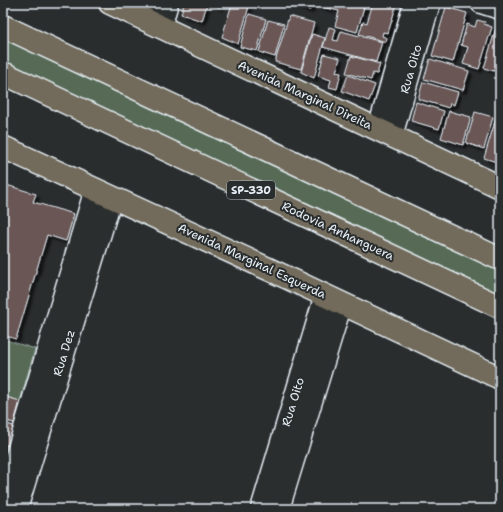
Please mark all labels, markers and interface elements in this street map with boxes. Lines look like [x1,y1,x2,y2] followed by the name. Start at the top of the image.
[396,43,426,95] street label: Rua Oito
[235,57,375,133] street label: Avenida Marginal Direita
[227,181,275,199] road number: SP-330
[279,198,397,264] street label: Rodovia Anhanguera
[175,220,329,303] street label: Avenida Marginal Esquerda
[49,328,79,378] street label: Rua Dez
[278,376,308,428] street label: Rua Oito

